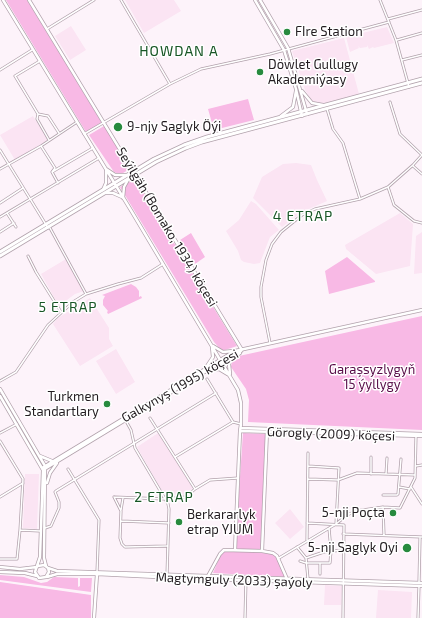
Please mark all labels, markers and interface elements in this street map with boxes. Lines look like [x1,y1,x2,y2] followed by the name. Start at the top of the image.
[295,24,363,40] place label: FIre Station
[282,27,292,37] marker: FIre Station
[139,43,219,59] district label: HOWDAN A
[268,57,358,88] place label: Döwlet Gullugy Akademiýasy
[255,67,265,77] marker: Döwlet Gullugy Akademiýasy
[127,119,221,135] place label: 9-njy Saglyk Öýi
[112,121,124,133] marker: 9-njy Saglyk Öýi
[113,144,221,310] street label: Seýilgäh (Bomako, 1934) köçesi
[273,208,333,224] district label: 4 ETRAP
[38,299,98,315] district label: 5 ETRAP
[119,346,241,426] street label: Galkynyş (1995) köçesi
[329,362,415,393] park label: Garaşsyzlygyň 15 ýyllygy
[24,389,99,420] place label: Turkmen Standartlary
[102,399,112,409] marker: Turkmen Standartlary
[267,424,395,444] street label: Görogly (2009) köçesi
[134,489,194,505] district label: 2 ETRAP
[322,505,385,521] place label: 5-nji Poçta
[187,507,256,538] place label: Berkararlyk etrap YJUM
[388,508,398,518] marker: 5-nji Poçta
[174,517,184,527] marker: Berkararlyk etrap YJUM
[308,540,398,556] place label: 5-nji Saglyk Oyi
[401,542,413,554] marker: 5-nji Saglyk Oyi
[155,569,313,591] street label: Magtymguly (2033) şaýoly

